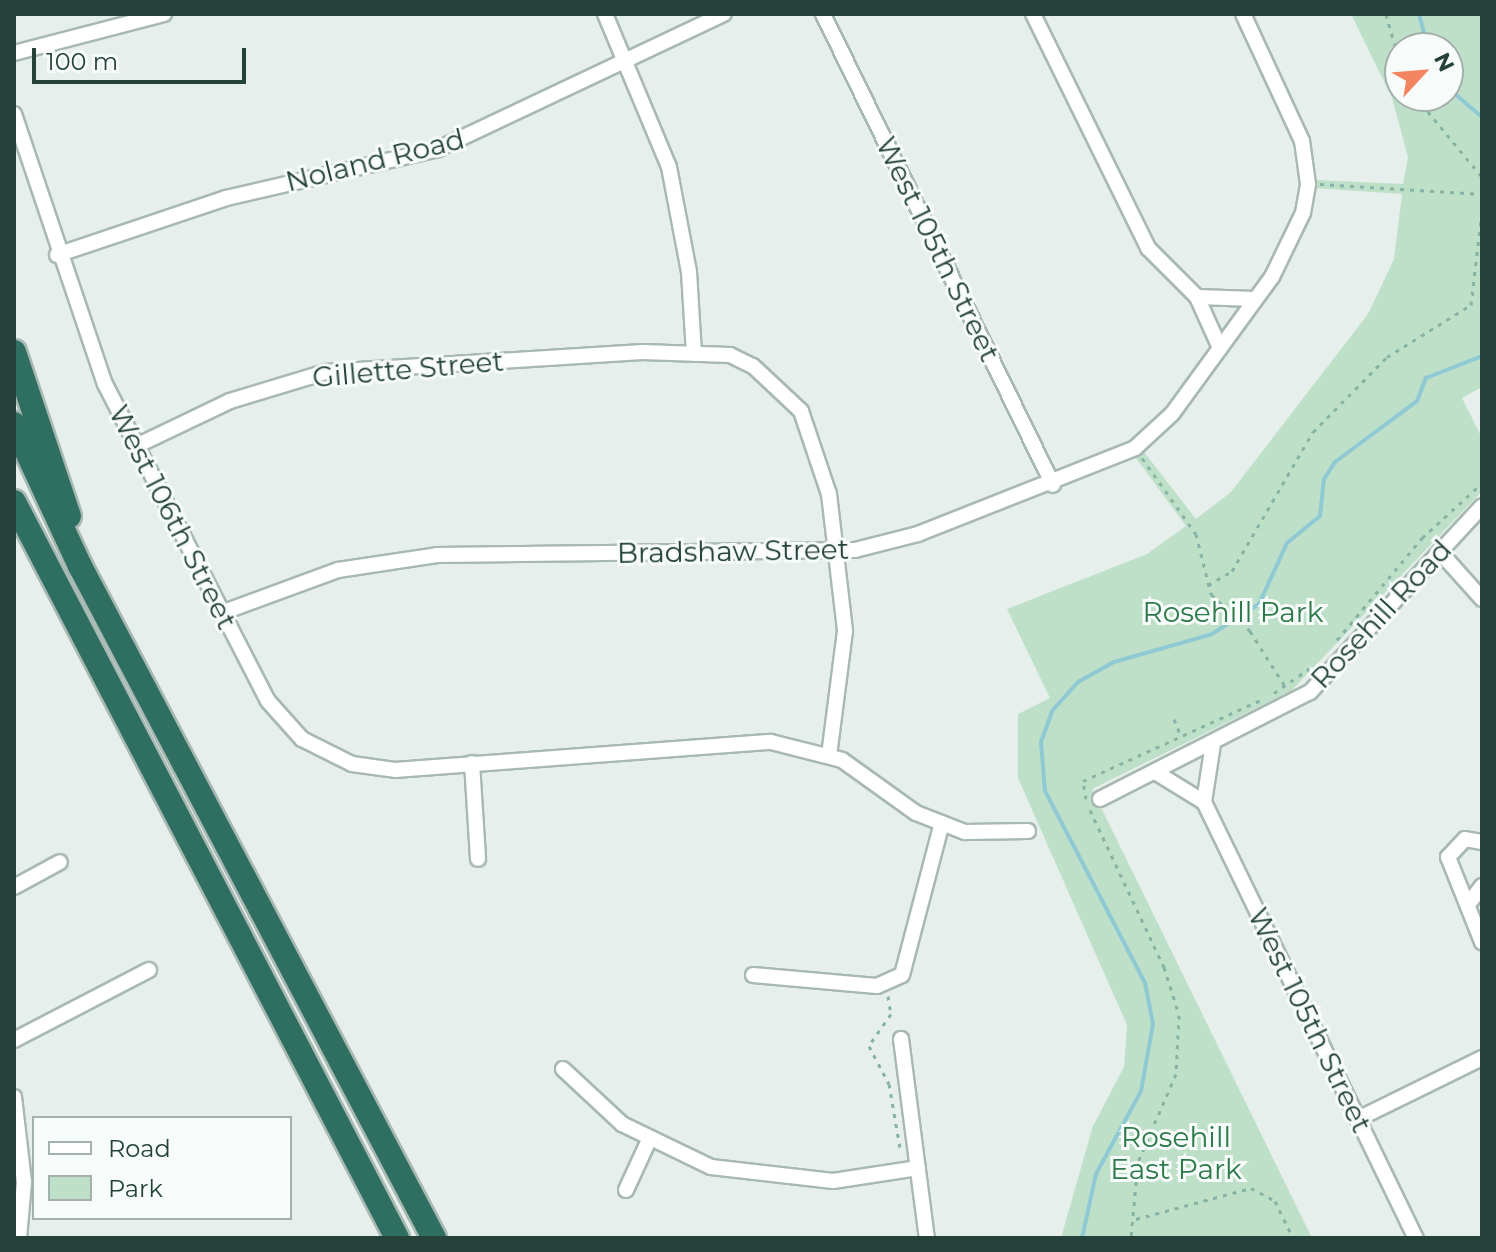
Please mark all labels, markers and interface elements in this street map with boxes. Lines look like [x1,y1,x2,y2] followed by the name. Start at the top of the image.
[36,32,250,82] scale bar
[1384,32,1464,112] north arrow
[46,47,118,76] text: 100 m
[1428,48,1460,76] text: N
[282,122,468,198] street label: Noland Road
[869,131,1007,367] street label: West 105th Street
[311,344,505,394] street label: Gillette Street
[102,399,244,635] street label: West 106th Street
[617,532,849,570] street label: Bradshaw Street
[1304,533,1458,695] street label: Rosehill Road
[1142,595,1324,629] park label: Rosehill Park
[1241,902,1379,1138] street label: West 105th Street
[32,1116,292,1220] legend
[1110,1120,1242,1186] park label: Rosehill East Park
[108,1134,171,1163] text: Road
[108,1174,163,1203] text: Park

